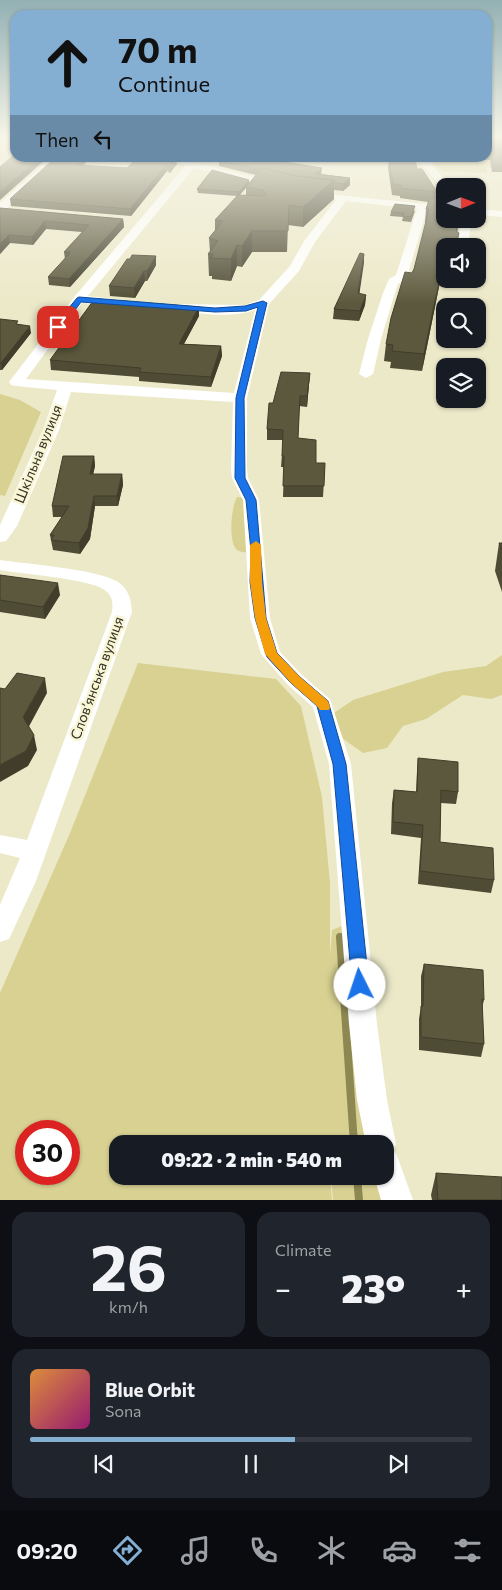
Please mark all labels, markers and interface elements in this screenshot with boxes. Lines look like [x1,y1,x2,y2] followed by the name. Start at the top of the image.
[118,27,198,70] text: 70 m
[35,30,100,95] icon: ahead
[118,70,210,97] text: Continue
[89,125,117,153] icon: left
[35,128,79,151] text: Then
[436,178,486,228] north arrow
[436,178,486,408] map controls
[436,238,486,288] button: sound
[436,298,486,348] button: search
[37,306,79,348] pin
[44,313,72,341] icon: arrive
[436,358,486,408] button: layers
[10,402,65,506] street label: Шкільна вулиця
[66,614,127,742] street label: Словʼянська вулиця
[333,958,385,1010] position arrow
[15,1120,80,1185] speed limit sign: 30
[161,1148,342,1171] text: 09:22 · 2 min · 540 m
[90,1225,167,1304] text: 26
[275,1240,331,1259] text: Climate
[341,1264,405,1311] text: 23°
[275,1271,291,1305] text: −
[456,1271,472,1305] text: +
[109,1297,148,1316] text: km/h
[105,1378,195,1401] text: Blue Orbit
[105,1401,141,1420] text: Sona
[90,1450,118,1478] icon: previous
[237,1450,265,1478] icon: pause
[384,1450,412,1478] icon: next
[110,1533,145,1568] icon: directions
[178,1533,213,1568] icon: music
[246,1533,281,1568] icon: phone
[314,1533,349,1568] icon: climate
[382,1533,417,1568] icon: car
[450,1533,485,1568] icon: filters
[16,1537,78,1564] text: 09:20

